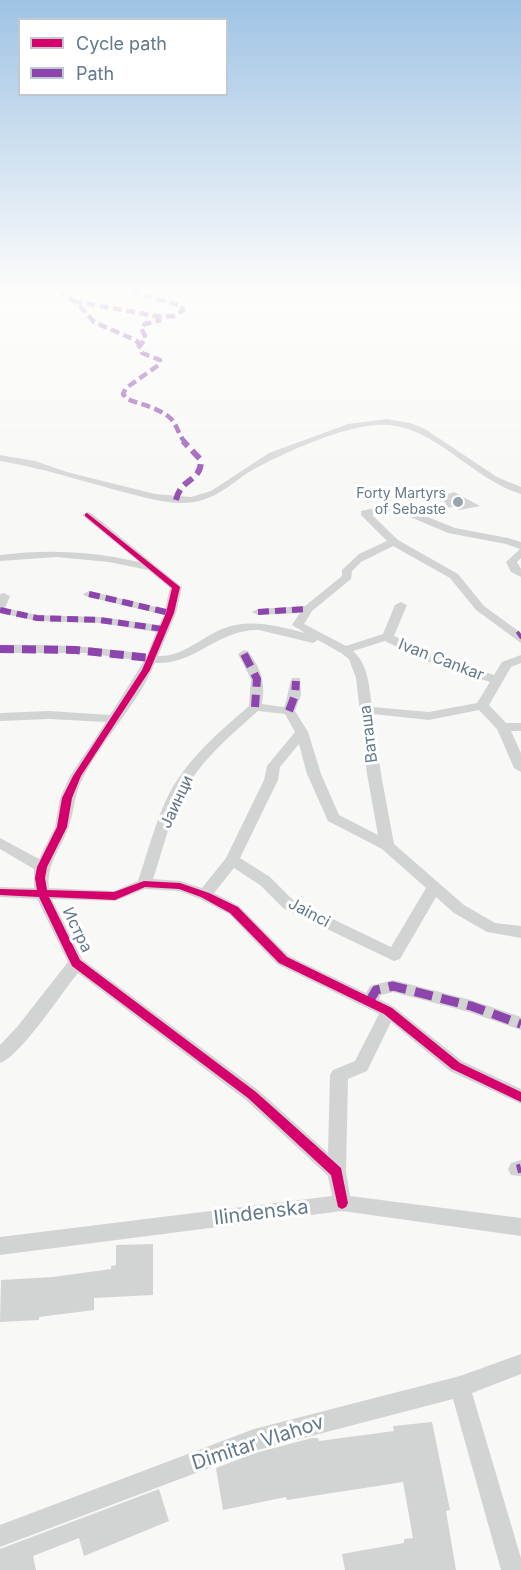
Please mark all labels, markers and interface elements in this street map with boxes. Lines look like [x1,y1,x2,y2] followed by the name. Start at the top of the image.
[18,18,228,96] legend
[76,33,167,54] text: Cycle path
[76,63,114,84] text: Path
[356,486,446,518] place label: Forty Martyrs of Sebaste
[451,495,465,509] marker: Forty Martyrs of Sebaste
[395,635,487,685] street label: Ivan Cankar
[356,704,382,764] street label: Ваташа
[156,773,198,831] street label: Јаинци
[285,894,333,932] street label: Jainci
[58,904,96,956] street label: Истра
[212,1195,310,1231] street label: Ilindenska
[189,1410,327,1476] street label: Dimitar Vlahov

